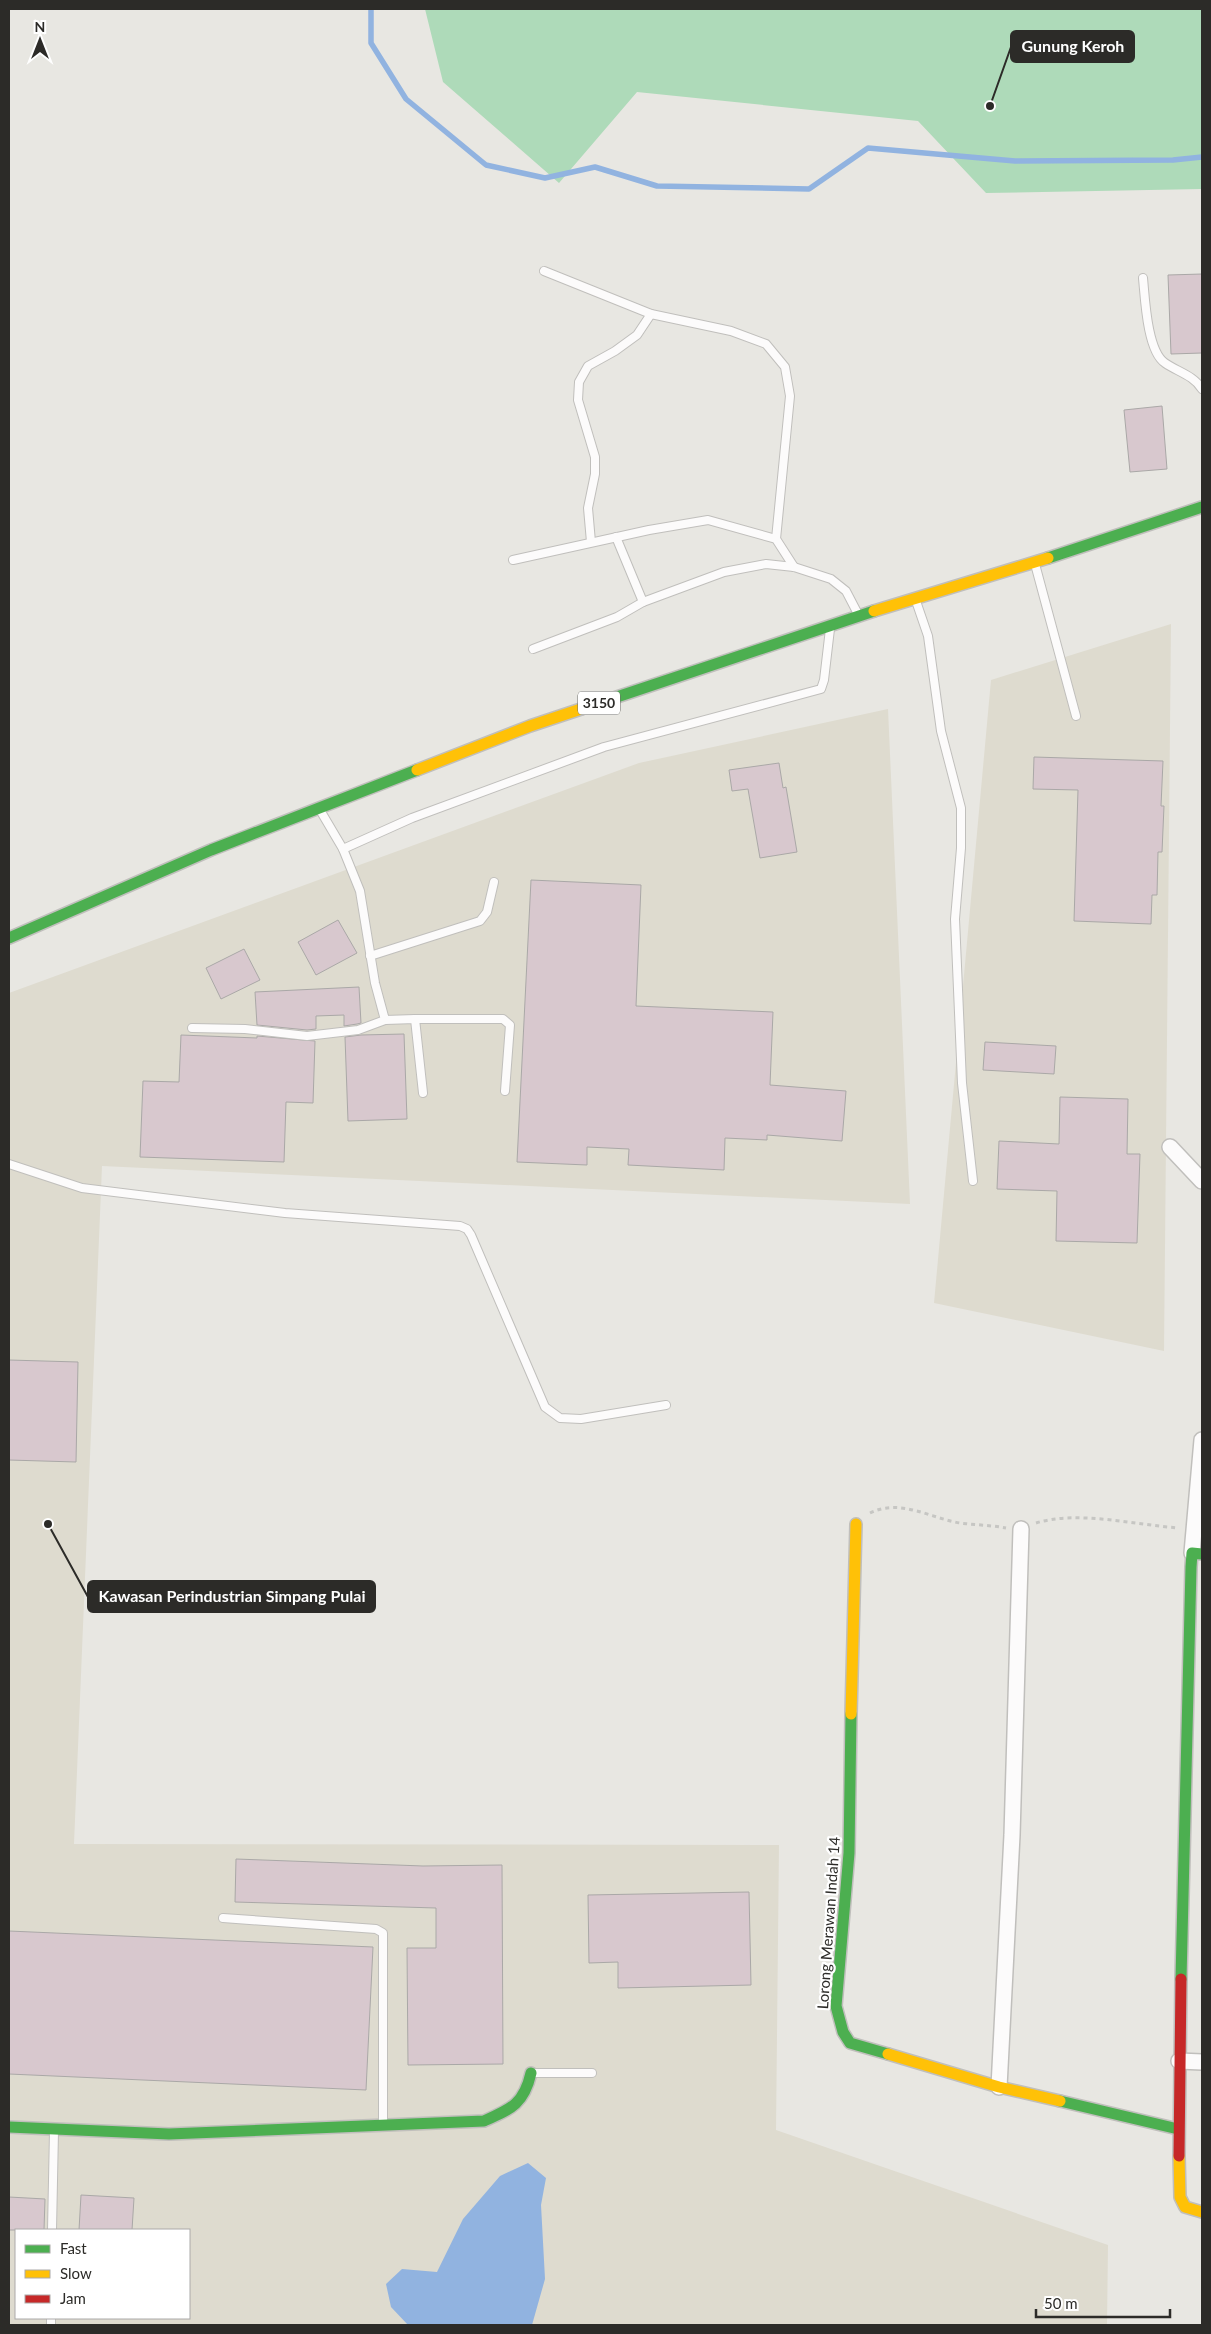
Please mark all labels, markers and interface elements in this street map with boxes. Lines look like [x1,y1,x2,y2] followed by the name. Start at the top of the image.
[15,15,65,65] north arrow
[35,18,45,35] text: N
[1011,31,1134,62] callout: Gunung Keroh
[1022,36,1124,55] text: Gunung Keroh
[578,691,620,714] road number: 3150
[88,1581,375,1612] callout: Kawasan Perindustrian Simpang Pulai
[98,1586,366,1605] text: Kawasan Perindustrian Simpang Pulai
[813,1836,843,2010] street label: Lorong Merawan Indah 14
[15,2229,190,2319] legend
[60,2239,87,2257] text: Fast
[60,2264,92,2282] text: Slow
[1036,2286,1170,2318] scale bar
[60,2289,86,2307] text: Jam
[1044,2294,1078,2312] text: 50 m

